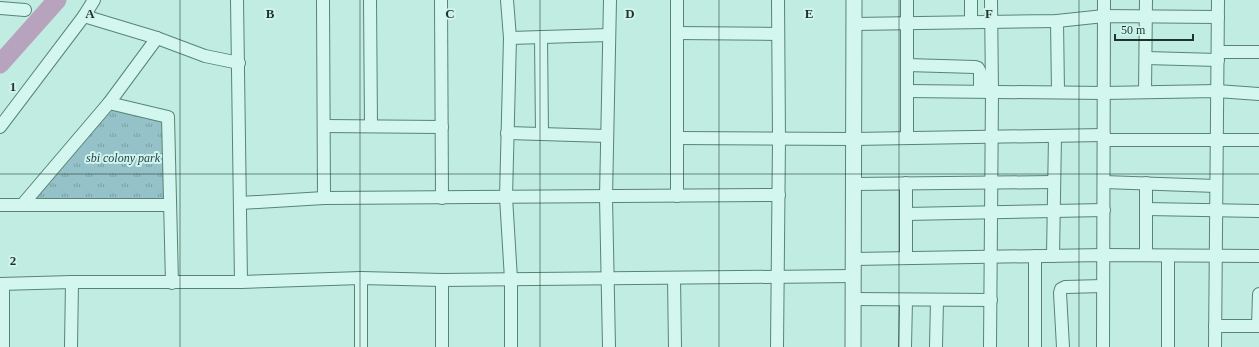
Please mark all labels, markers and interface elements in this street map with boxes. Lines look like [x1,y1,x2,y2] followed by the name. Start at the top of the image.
[85,6,95,21] text: A
[266,6,275,21] text: B
[445,6,455,21] text: C
[625,6,635,21] text: D
[805,6,813,21] text: E
[985,6,993,21] text: F
[1115,16,1193,42] scale bar
[1121,23,1146,37] text: 50 m
[10,79,16,94] text: 1
[86,151,161,165] park label: sbi colony park
[10,253,16,268] text: 2

